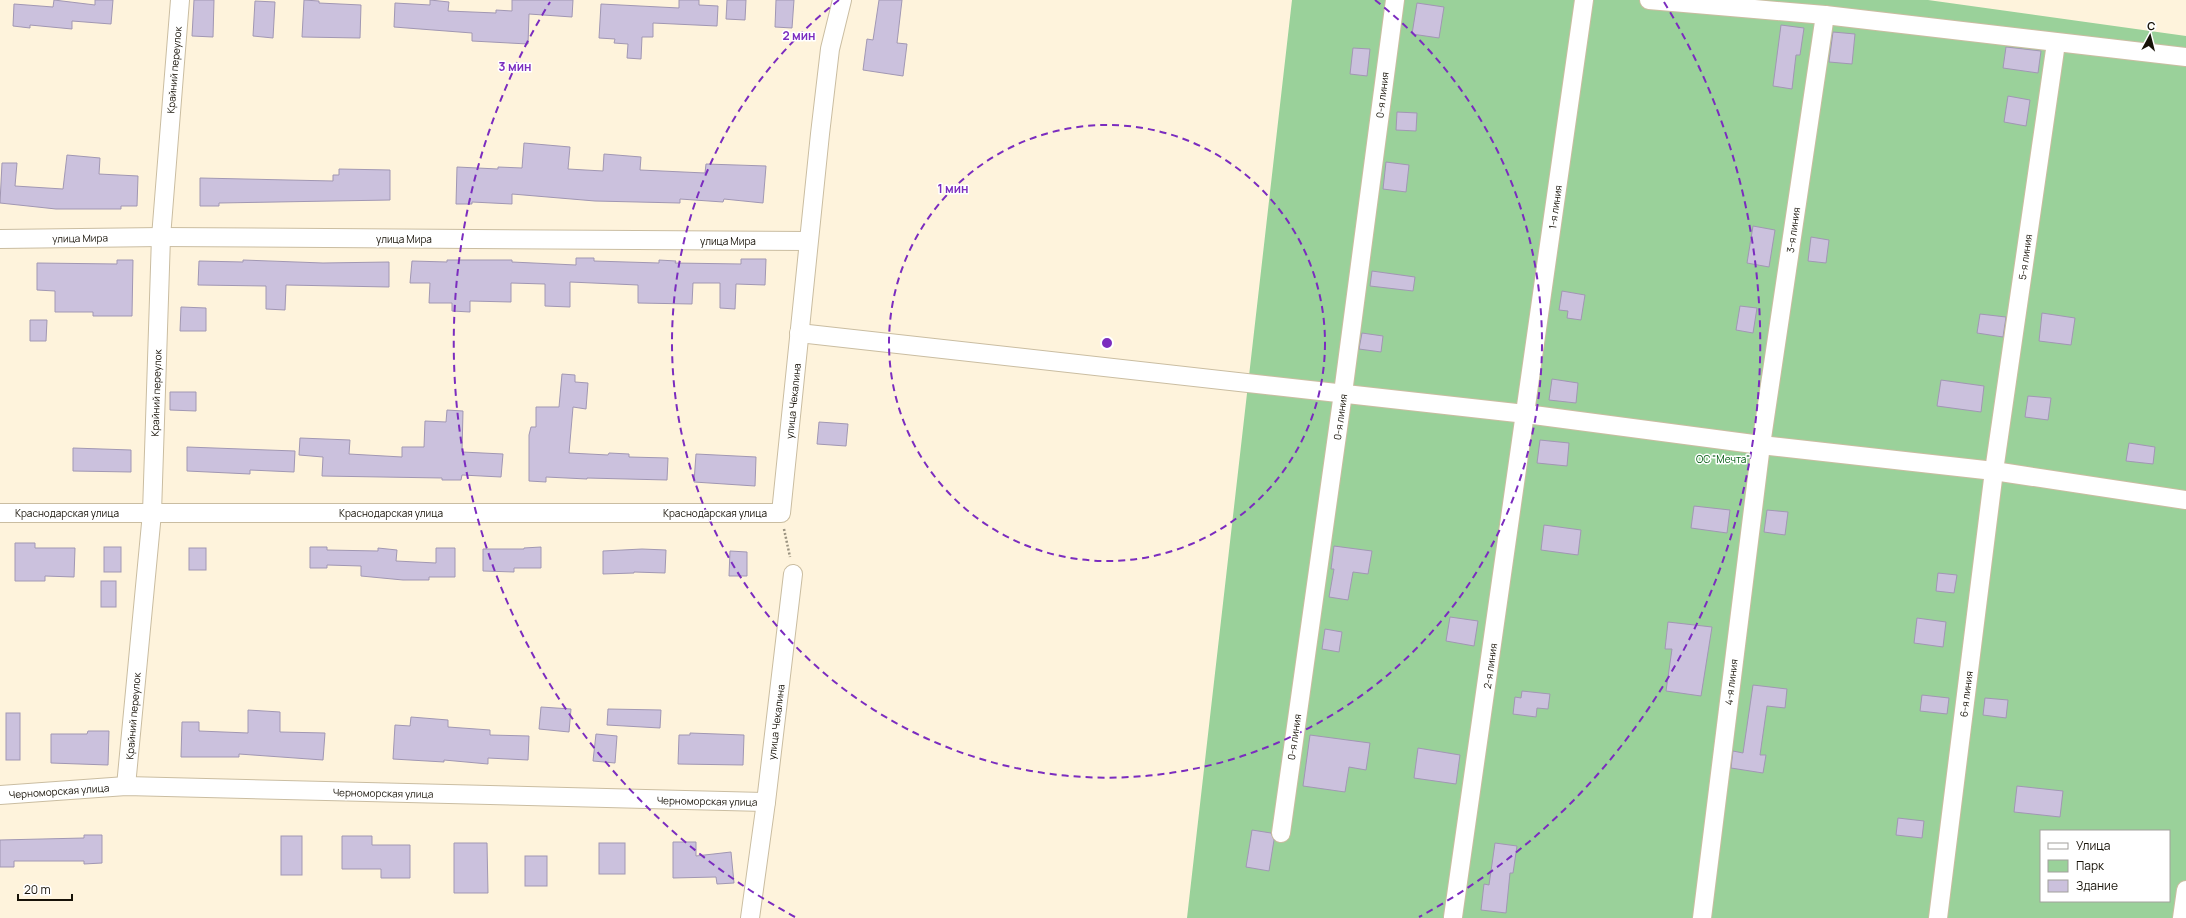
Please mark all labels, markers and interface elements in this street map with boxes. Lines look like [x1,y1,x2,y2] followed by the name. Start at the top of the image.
[2130,16,2170,56] north arrow
[2146,18,2156,34] text: С
[163,25,185,114] street label: Крайний переулок
[782,27,816,44] text: 2 мин
[499,58,531,75] text: 3 мин
[1372,71,1392,119] street label: 0-я линия
[937,180,969,197] text: 1 мин
[1545,184,1565,230] street label: 1-я линия
[1783,206,1803,254] street label: 3-я линия
[52,231,108,245] street label: улица Мира
[376,232,432,246] street label: улица Мира
[2015,233,2035,281] street label: 5-я линия
[700,234,756,248] street label: улица Мира
[1100,336,1114,350] centre of rings
[147,348,165,437] street label: Крайний переулок
[782,362,804,440] street label: улица Чекалина
[1330,393,1350,441] street label: 0-я линия
[1696,452,1750,466] park label: ОС "Мечта"
[15,506,119,520] street label: Краснодарская улица
[339,506,443,520] street label: Краснодарская улица
[663,506,767,520] street label: Краснодарская улица
[1480,642,1500,690] street label: 2-я линия
[1721,658,1741,706] street label: 4-я линия
[1956,670,1976,718] street label: 6-я линия
[122,671,144,760] street label: Крайний переулок
[764,683,788,761] street label: улица Чекалина
[1284,713,1304,761] street label: 0-я линия
[8,781,110,801] street label: Черноморская улица
[333,785,433,801] street label: Черноморская улица
[657,793,757,809] street label: Черноморская улица
[2040,830,2170,902] legend
[2076,837,2110,854] text: Улица
[2076,857,2105,874] text: Парк
[18,876,72,902] scale bar
[2076,877,2118,894] text: Здание
[24,881,51,898] text: 20 m

